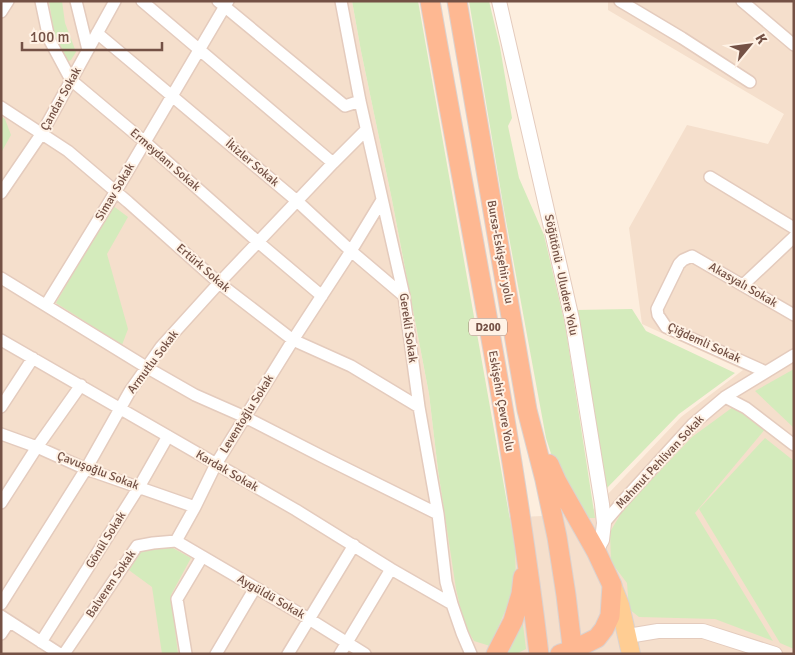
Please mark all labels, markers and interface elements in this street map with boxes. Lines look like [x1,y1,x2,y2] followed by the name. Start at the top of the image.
[22,20,162,52] scale bar
[725,20,775,70] north arrow
[30,28,70,46] text: 100 m
[751,31,771,47] text: K
[37,65,85,133] street label: Çandar Sokak
[127,125,203,195] street label: Ermeydanı Sokak
[222,136,282,190] street label: İkizler Sokak
[92,160,138,224] street label: Simav Sokak
[484,199,516,305] street label: Bursa-Eskişehir yolu
[541,213,581,337] street label: Söğütönü - Uludere Yolu
[173,241,233,295] street label: Ertürk Sokak
[706,259,780,311] street label: Akasyalı Sokak
[396,292,420,364] street label: Gerekli Sokak
[469,318,507,336] road number: D200
[665,319,743,367] street label: Çiğdemli Sokak
[124,327,182,397] street label: Armutlu Sokak
[485,349,517,453] street label: Eskişehir Çevre Yolu
[217,372,277,456] street label: Leventoğlu Sokak
[613,412,707,512] street label: Mahmut Pehlivan Sokak
[193,447,261,495] street label: Kardak Sokak
[55,448,141,494] street label: Çavuşoğlu Sokak
[83,509,129,571] street label: Gönül Sokak
[83,547,139,621] street label: Balveren Sokak
[235,572,307,622] street label: Aygüldü Sokak

